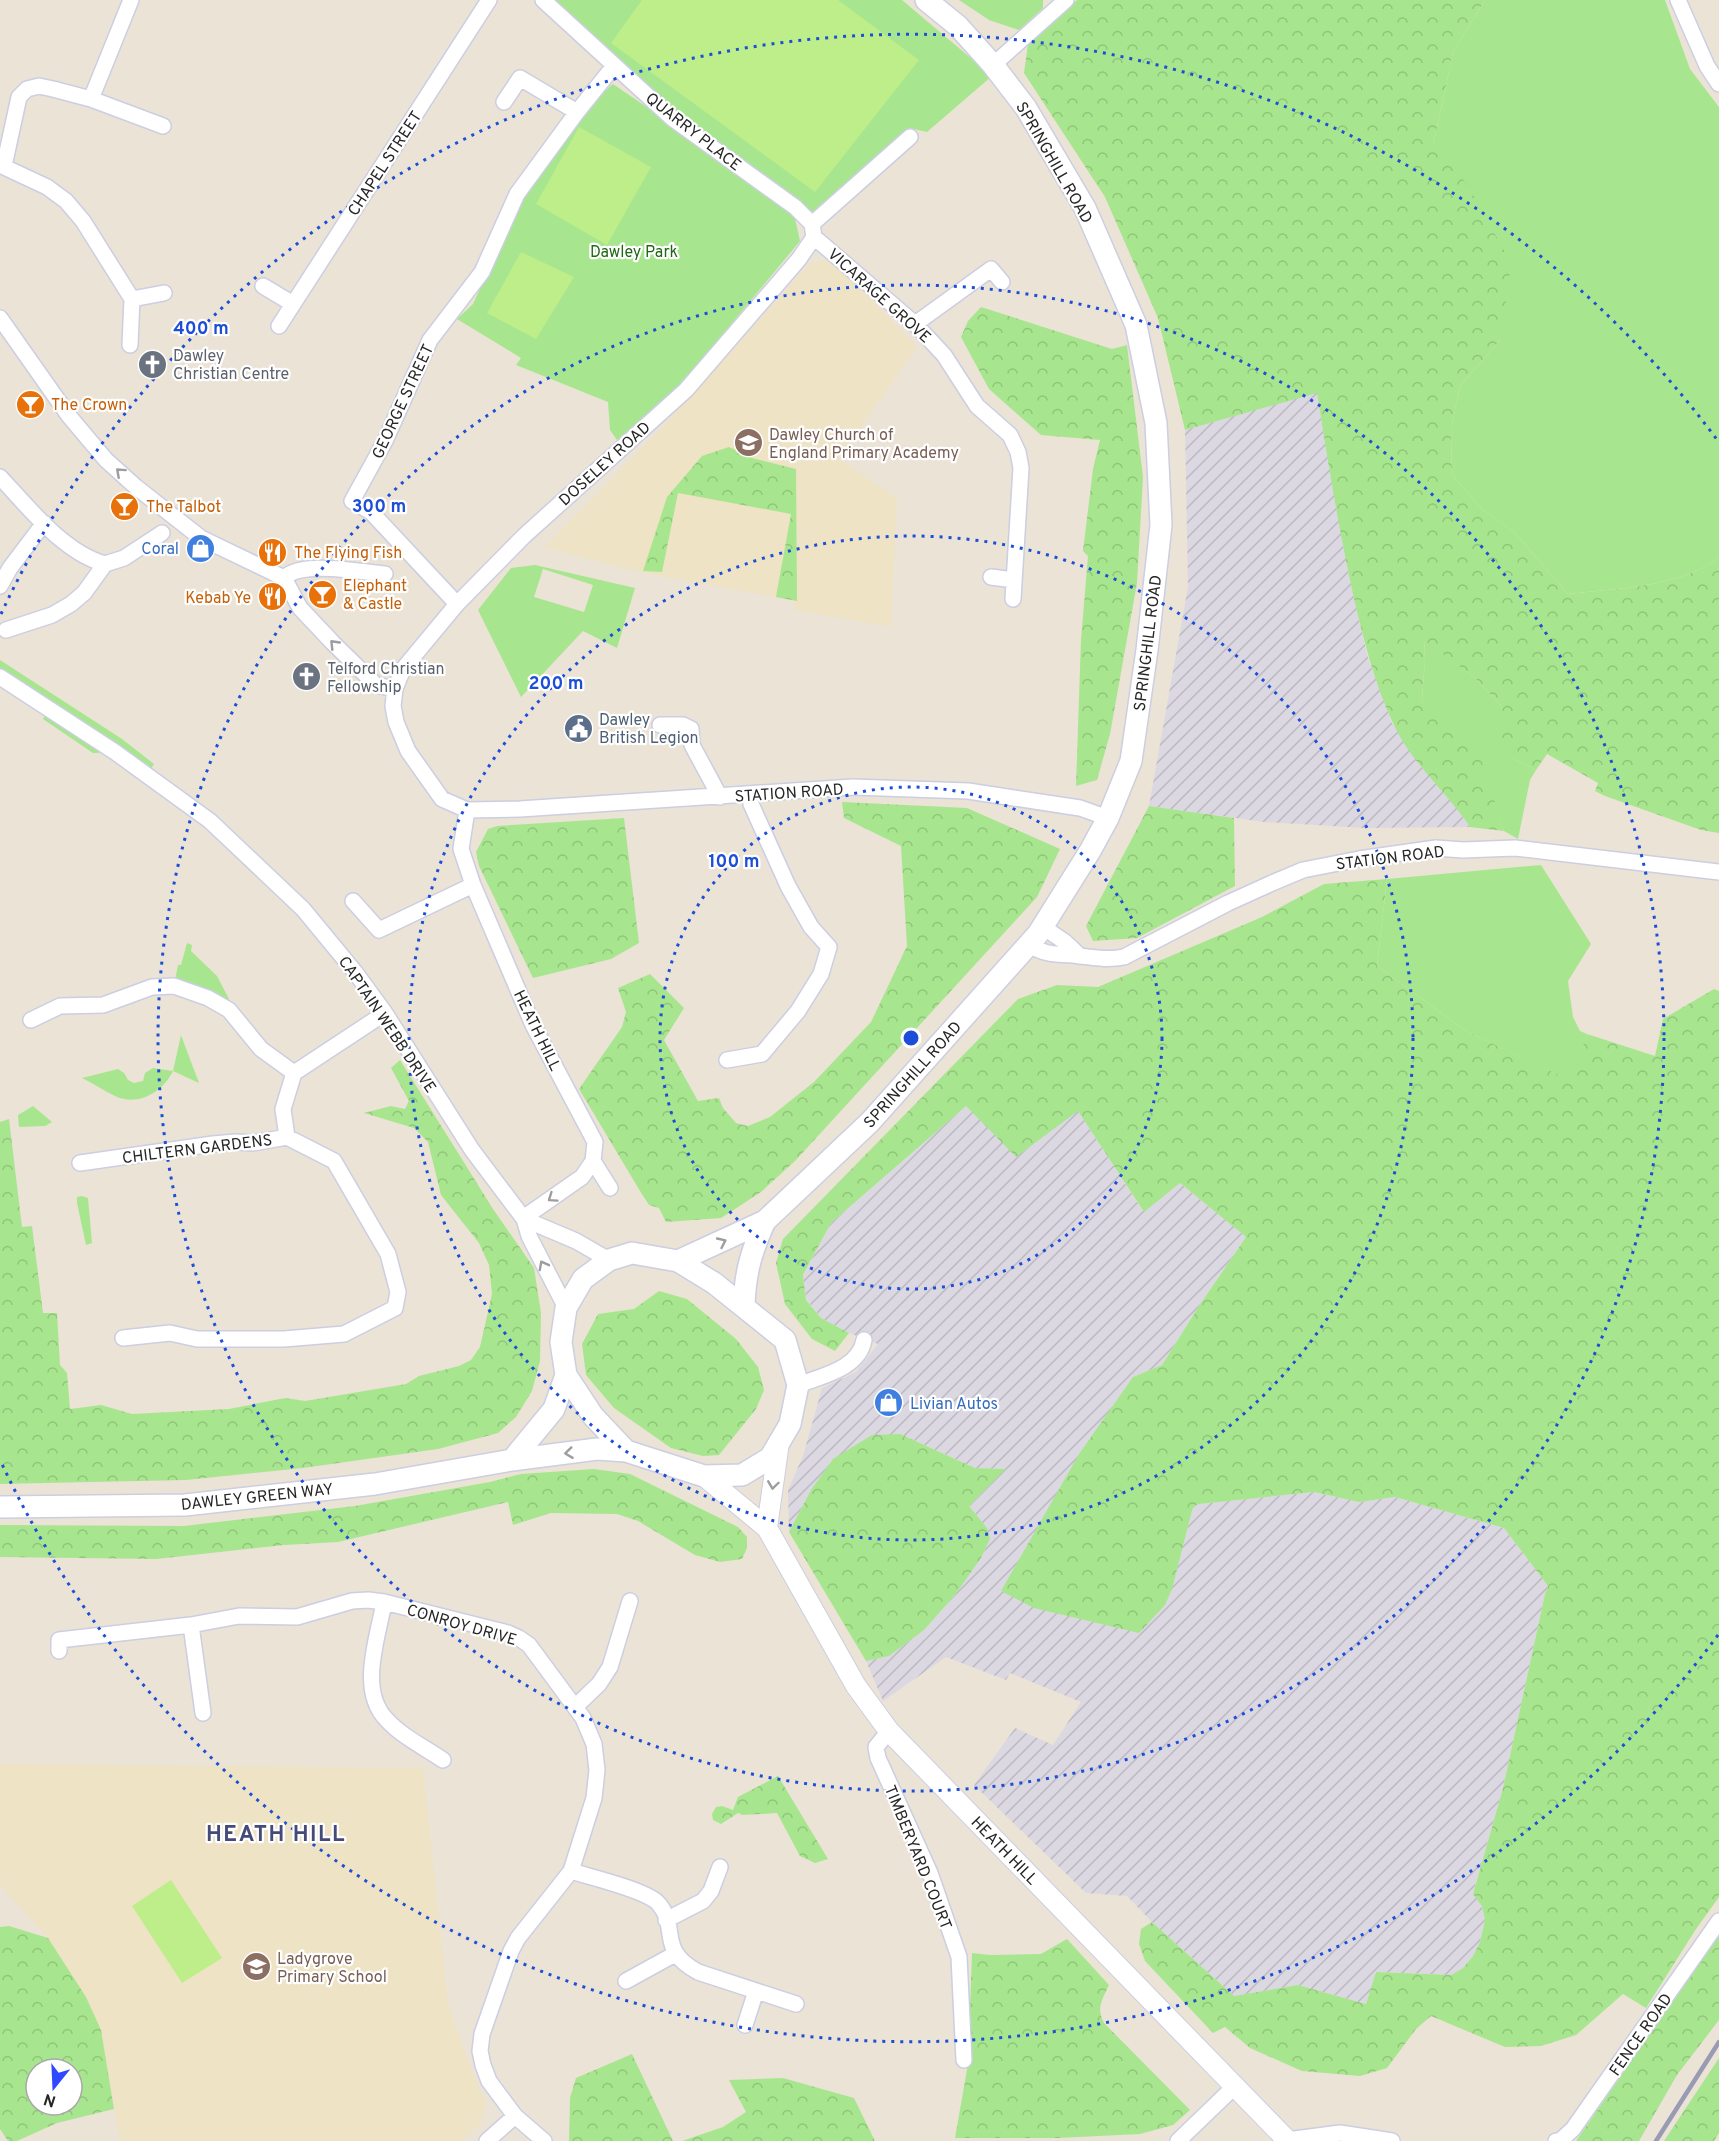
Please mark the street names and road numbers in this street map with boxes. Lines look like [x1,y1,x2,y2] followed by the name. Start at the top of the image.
[641,89,745,176] street label: QUARRY PLACE
[1010,99,1096,227] street label: SPRINGHILL ROAD
[344,108,427,220] street label: CHAPEL STREET
[823,245,935,348] street label: VICARAGE GROVE
[368,341,439,462] street label: GEORGE STREET
[555,418,655,511] street label: DOSELEY ROAD
[1131,574,1167,712] street label: SPRINGHILL ROAD
[734,780,844,808] street label: STATION ROAD
[1335,842,1446,876] street label: STATION ROAD
[333,953,440,1097] street label: CAPTAIN WEBB DRIVE
[508,987,564,1075] street label: HEATH HILL
[860,1018,967,1133] street label: SPRINGHILL ROAD
[121,1131,273,1169] street label: CHILTERN GARDENS
[180,1480,334,1516] street label: DAWLEY GREEN WAY
[404,1601,519,1651] street label: CONROY DRIVE
[879,1783,955,1933] street label: TIMBERYARD COURT
[966,1813,1041,1890] street label: HEATH HILL
[1606,1990,1677,2080] street label: FENCE ROAD

